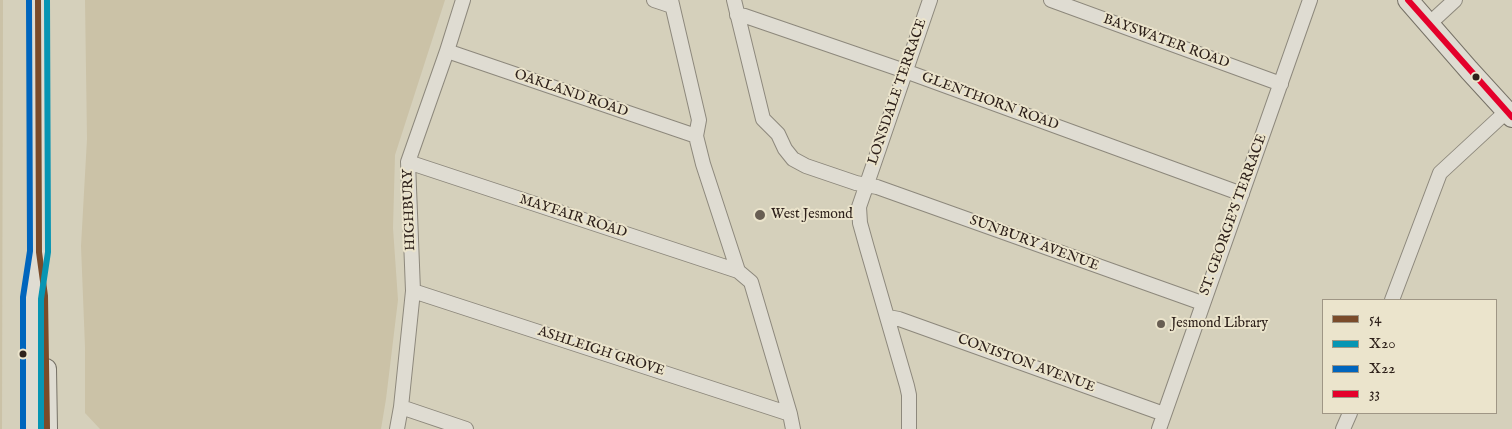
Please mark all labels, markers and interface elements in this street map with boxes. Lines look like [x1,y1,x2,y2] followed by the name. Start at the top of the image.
[1101,11,1231,73] street label: BAYSWATER ROAD
[865,17,931,167] street label: LONSDALE TERRACE
[512,67,630,121] street label: OAKLAND ROAD
[919,69,1061,135] street label: GLENTHORN ROAD
[1471,72,1481,82] unlabelled marker
[1197,132,1271,298] street label: ST. GEORGE'S TERRACE
[400,169,420,251] street label: HIGHBURY
[517,192,629,242] street label: MAYFAIR ROAD
[771,207,853,223] place label: West Jesmond
[753,208,767,222] marker: West Jesmond
[967,213,1101,275] street label: SUNBURY AVENUE
[1322,299,1497,414] legend
[1369,309,1382,328] text: 54
[1171,316,1268,332] place label: Jesmond Library
[1155,318,1167,330] marker: Jesmond Library
[536,324,666,380] street label: ASHLEIGH GROVE
[955,331,1097,397] street label: CONISTON AVENUE
[1369,334,1396,353] text: X20
[18,349,28,359] unlabelled marker
[1369,359,1395,378] text: X22
[1369,384,1380,403] text: 33

